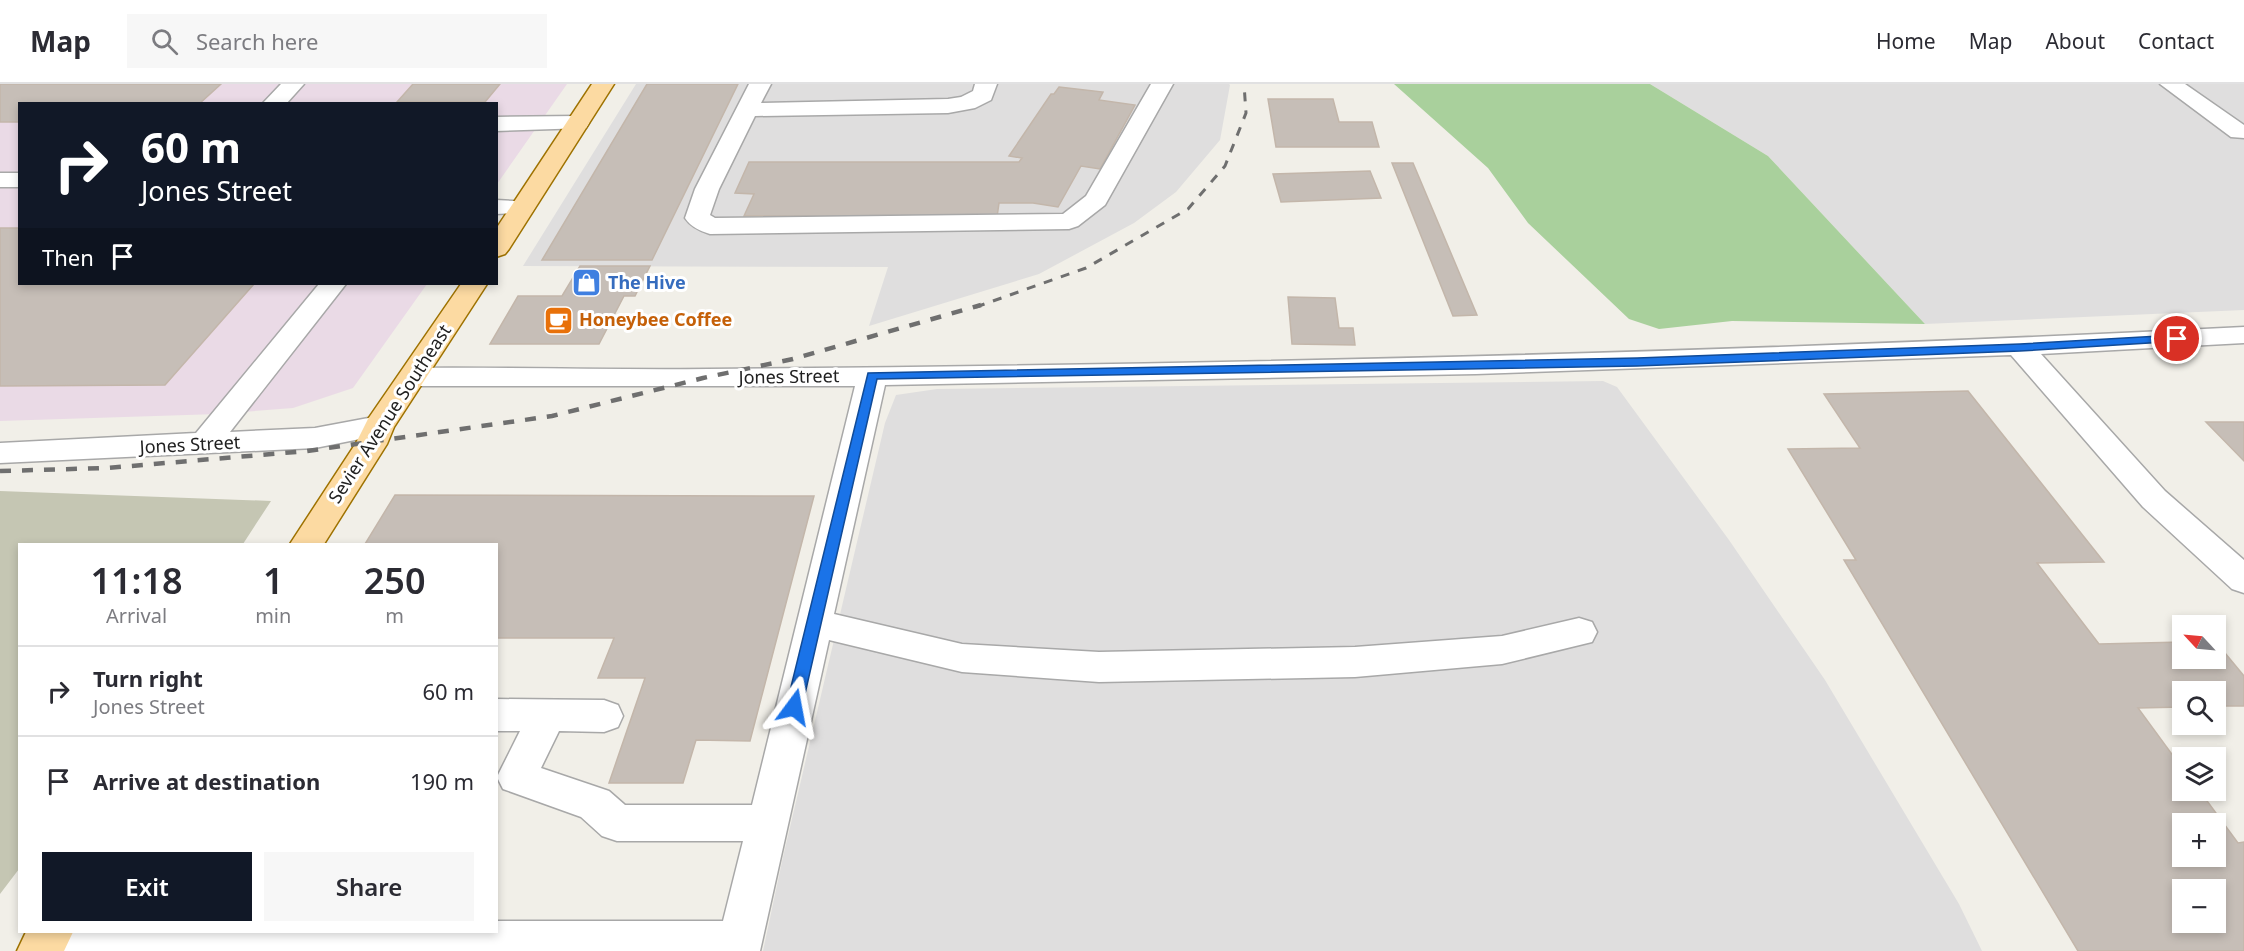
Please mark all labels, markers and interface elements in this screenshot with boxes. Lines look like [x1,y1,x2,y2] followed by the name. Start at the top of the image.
[127,14,547,68] search box
[30,22,91,60] text: Map
[148,25,181,58] icon: search
[196,26,318,56] text: Search here
[1876,27,1936,55] text: Home
[1969,27,2012,55] text: Map
[2045,27,2105,55] text: About
[2138,27,2214,55] text: Contact
[141,118,241,175] text: 60 m
[42,126,120,204] icon: right
[141,172,292,209] text: Jones Street
[106,240,139,273] icon: arrive
[42,242,94,272] text: Then
[571,267,603,299] shop icon: The Hive
[608,270,686,294] place label: The Hive
[542,304,574,336] cafe icon: Honeybee Coffee
[579,307,732,331] place label: Honeybee Coffee
[2151,313,2202,364] pin
[322,319,456,507] street label: Sevier Avenue Southeast
[2160,322,2193,355] icon: arrive
[736,363,840,389] street label: Jones Street
[137,429,241,459] street label: Jones Street
[90,556,183,605] text: 11:18
[263,556,284,605] text: 1
[364,556,426,605] text: 250
[106,602,167,629] text: Arrival
[255,602,291,629] text: min
[385,602,404,629] text: m
[2172,615,2226,669] north arrow
[2172,615,2226,933] map controls
[93,663,203,693] text: Turn right
[42,675,75,708] icon: right
[762,675,826,739] position arrow
[423,676,474,706] text: 60 m
[2172,681,2226,735] button: search
[93,693,205,720] text: Jones Street
[2172,747,2226,801] button: layers
[42,765,75,798] icon: arrive
[93,766,320,796] text: Arrive at destination
[410,766,474,796] text: 190 m
[2172,813,2226,867] button: +
[42,852,252,921] button: Exit
[264,852,474,921] button: Share
[2172,879,2226,933] button: −

